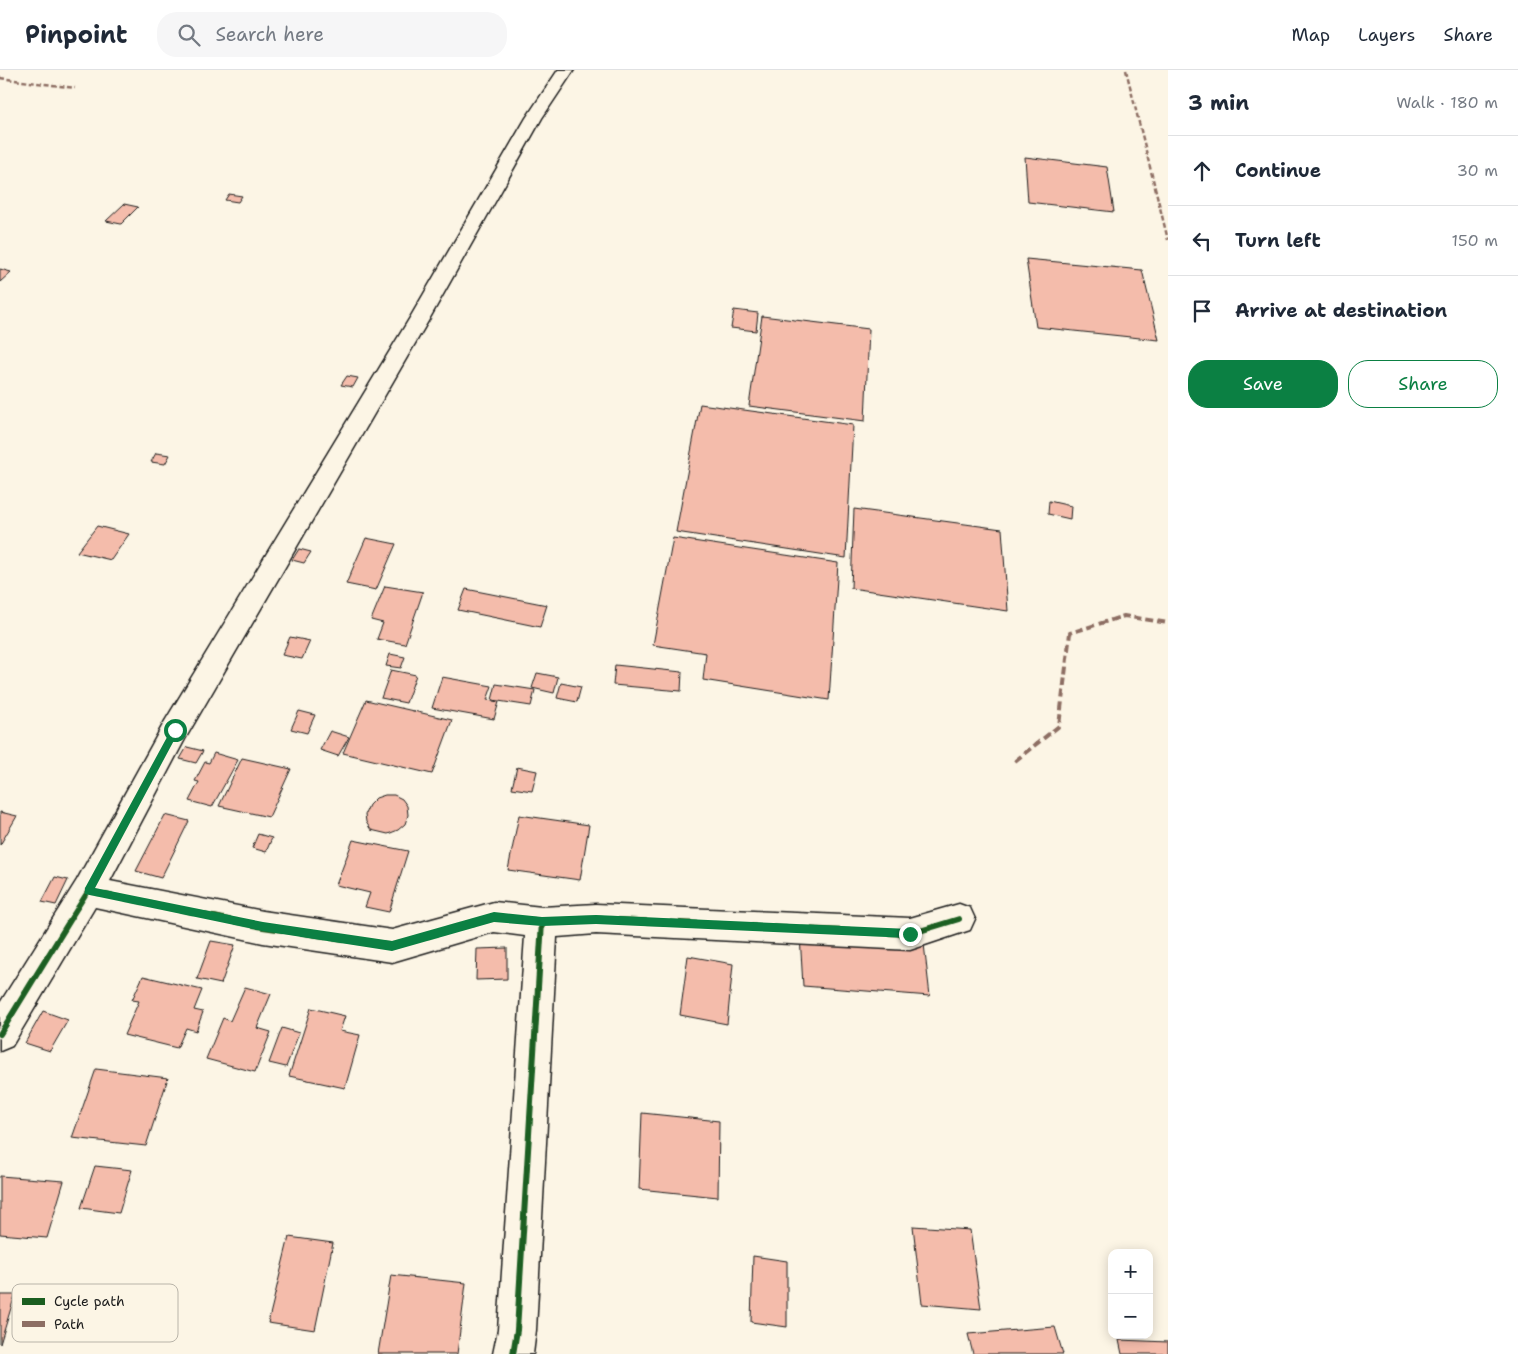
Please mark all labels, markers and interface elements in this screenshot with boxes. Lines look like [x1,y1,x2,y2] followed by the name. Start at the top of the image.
[157,12,507,57] search box
[25,19,127,51] text: Pinpoint
[175,21,203,49] icon: search
[215,22,324,47] text: Search here
[1292,23,1330,47] text: Map
[1358,23,1415,47] text: Layers
[1443,23,1493,47] text: Share
[1188,89,1249,117] text: 3 min
[1396,92,1498,113] text: Walk · 180 m
[1188,157,1216,185] icon: ahead
[1235,158,1321,183] text: Continue
[1457,160,1498,181] text: 30 m
[1188,227,1216,255] icon: left
[1235,228,1321,253] text: Turn left
[1451,230,1498,251] text: 150 m
[1188,297,1216,325] icon: arrive
[1235,298,1447,323] text: Arrive at destination
[1188,360,1338,408] button: Save
[1348,360,1498,408] button: Share
[164,719,187,742] route start
[899,923,922,946] route end
[1108,1249,1153,1339] map controls
[1108,1249,1153,1294] button: +
[12,1284,178,1342] legend
[54,1292,125,1310] text: Cycle path
[1108,1294,1153,1339] button: −
[54,1315,85,1333] text: Path

